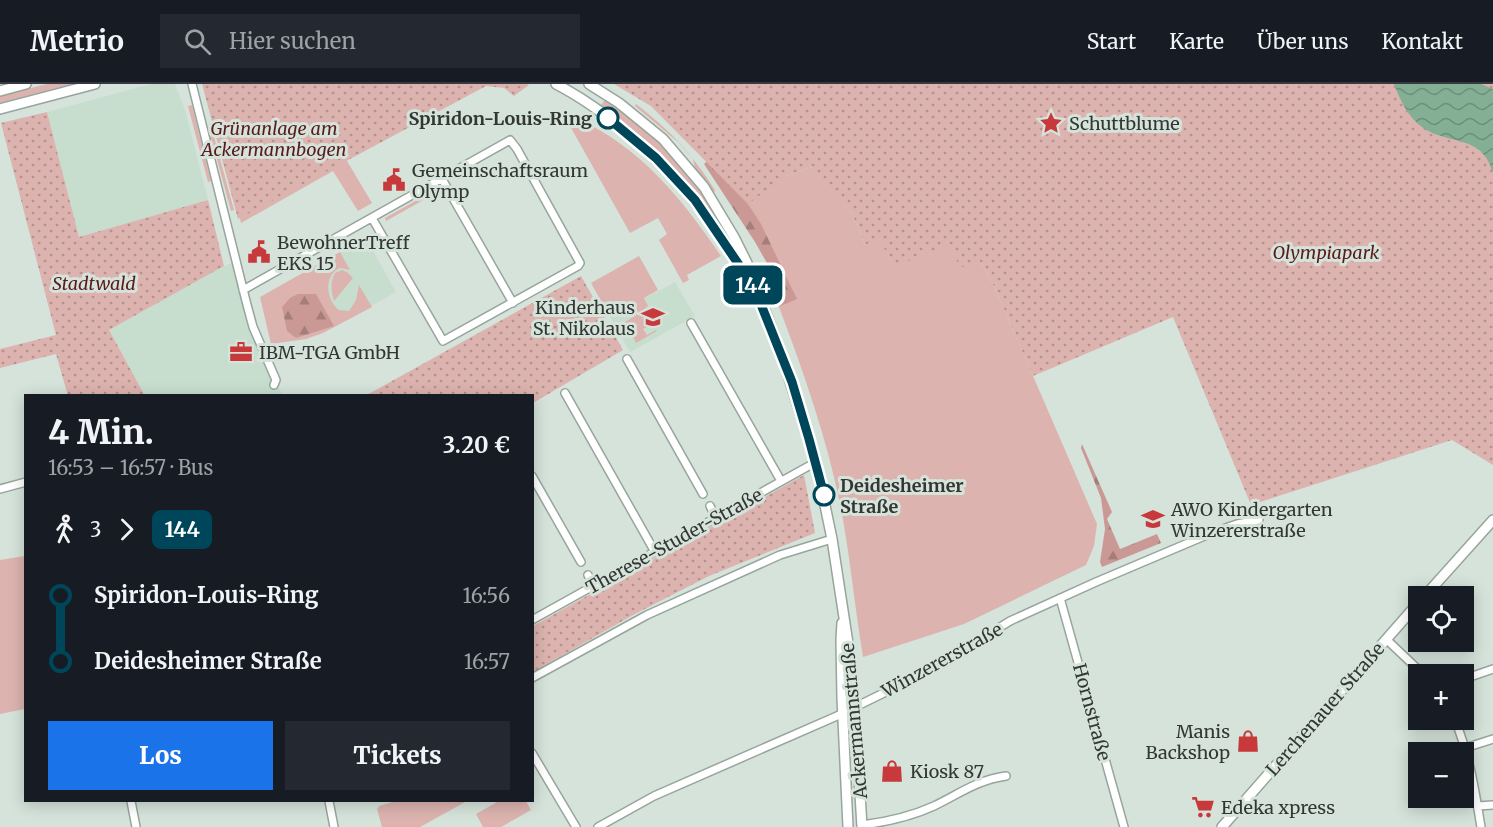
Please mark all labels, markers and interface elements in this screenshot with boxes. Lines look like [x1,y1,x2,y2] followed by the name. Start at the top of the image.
[160,14,580,68] search box
[30,23,124,59] text: Metrio
[181,25,214,58] icon: search
[229,27,356,55] text: Hier suchen
[1087,28,1136,55] text: Start
[1169,28,1224,55] text: Karte
[1257,28,1348,55] text: Über uns
[1381,28,1463,55] text: Kontakt
[408,107,592,130] place label: Spiridon-Louis-Ring
[597,107,619,129] marker: Spiridon-Louis-Ring
[1038,110,1064,136] place icon: Schuttblume
[1069,112,1180,135] place label: Schuttblume
[200,117,346,161] park label: Grünanlage am Ackermannbogen
[412,159,588,203] place label: Gemeinschaftsraum Olymp
[381,167,407,193] public building icon: Gemeinschaftsraum Olymp
[277,231,410,275] place label: BewohnerTreff EKS 15
[246,239,272,265] public building icon: BewohnerTreff EKS 15
[1273,241,1380,264] park label: Olympiapark
[718,266,788,304] line badge: 144
[52,272,136,295] park label: Stadtwald
[735,272,771,299] text: 144
[533,296,635,340] place label: Kinderhaus St. Nikolaus
[640,304,666,330] school or university icon: Kinderhaus St. Nikolaus
[228,339,254,365] office icon: IBM-TGA GmbH
[259,341,400,364] place label: IBM-TGA GmbH
[48,412,154,453] text: 4 Min.
[443,431,510,459] text: 3.20 €
[48,455,213,480] text: 16:53 – 16:57 · Bus
[840,474,964,518] place label: Deidesheimer Straße
[582,483,766,599] street label: Therese-Studer-Straße
[813,484,835,506] marker: Deidesheimer Straße
[1170,498,1333,542] place label: AWO Kindergarten Winzererstraße
[1140,506,1166,532] school or university icon: AWO Kindergarten Winzererstraße
[48,513,81,546] icon: walk
[110,513,143,546] icon: forward
[164,516,200,543] text: 144
[90,517,101,542] text: 3
[94,581,318,609] text: Spiridon-Louis-Ring
[462,583,510,608] text: 16:56
[1408,586,1474,808] map controls
[1408,586,1474,652] button: locate
[877,617,1006,703] street label: Winzererstraße
[1261,638,1389,780] street label: Lerchenauer Straße
[836,642,872,801] street label: Ackermannstraße
[94,647,322,675] text: Deidesheimer Straße
[464,649,510,674] text: 16:57
[1068,661,1116,763] street label: Hornstraße
[1408,664,1474,730] button: +
[1145,720,1230,764] place label: Manis Backshop
[48,721,273,790] button: Los
[285,721,510,790] button: Tickets
[1235,728,1261,754] shop icon: Manis Backshop
[1408,742,1474,808] button: −
[879,758,905,784] shop icon: Kiosk 87
[910,760,984,783] place label: Kiosk 87
[1190,794,1216,820] supermarket icon: Edeka xpress
[1221,796,1335,819] place label: Edeka xpress

